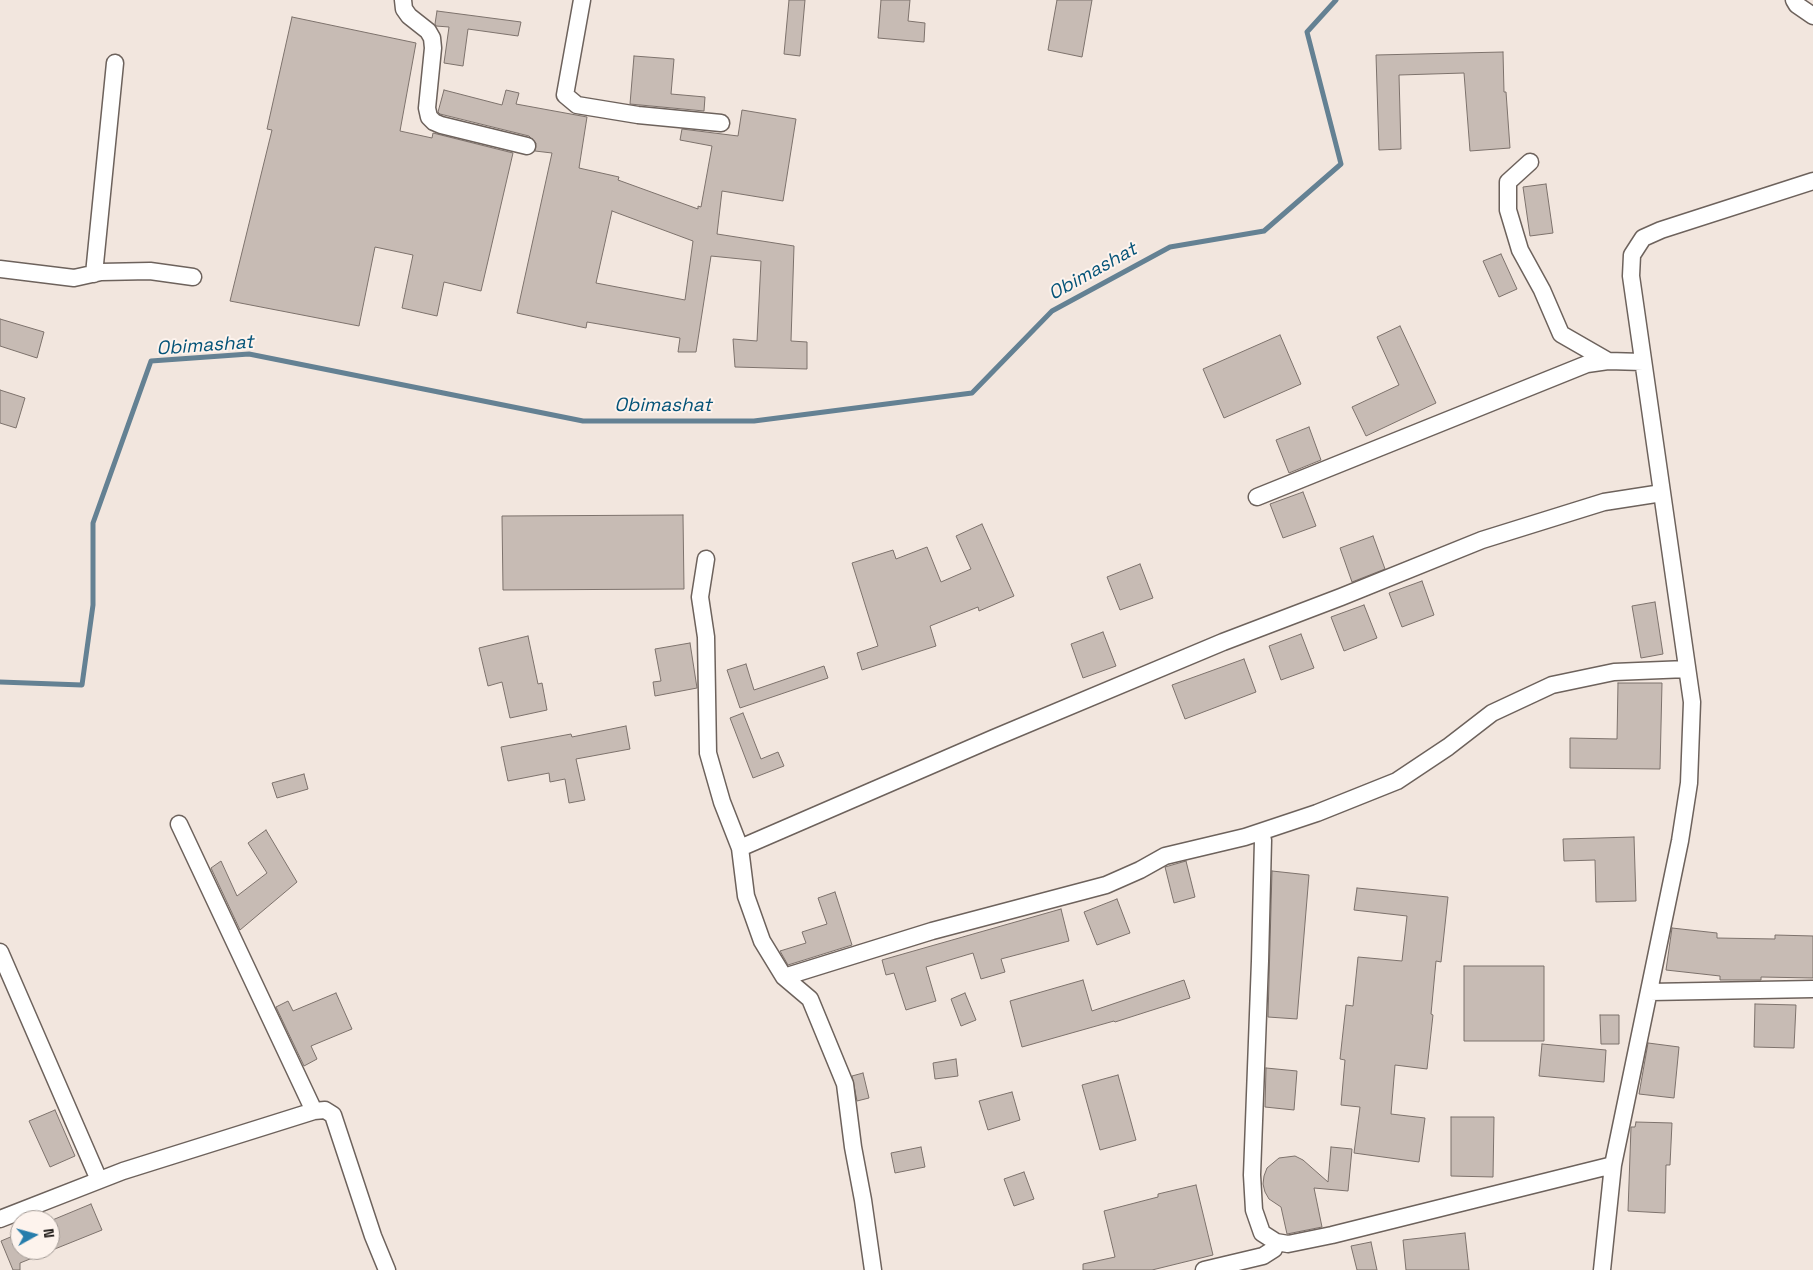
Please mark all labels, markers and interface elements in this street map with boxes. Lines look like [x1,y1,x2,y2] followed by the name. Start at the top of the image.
[1045,238,1141,306] water label: Obimashat
[156,331,254,361] water label: Obimashat
[614,395,712,417] water label: Obimashat
[10,1210,60,1260] north arrow
[39,1228,58,1239] text: N

